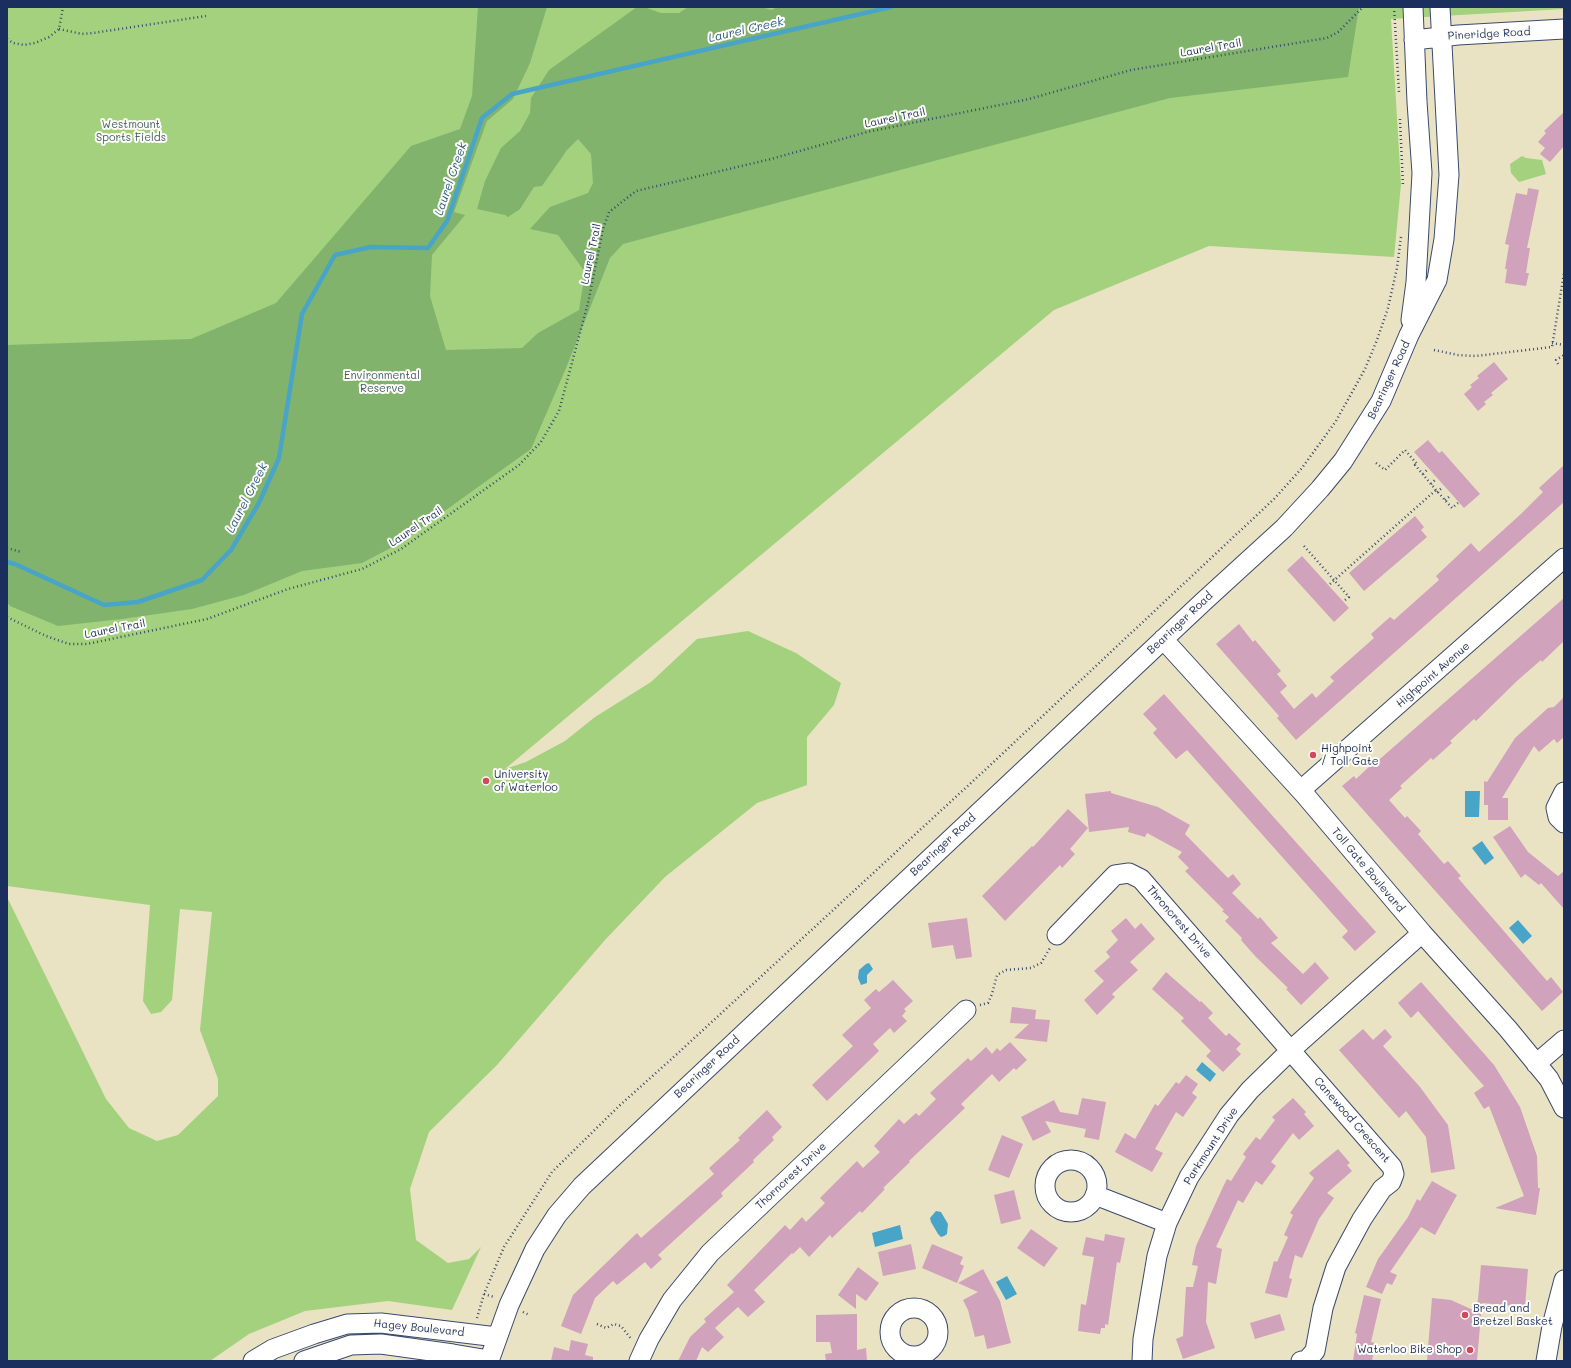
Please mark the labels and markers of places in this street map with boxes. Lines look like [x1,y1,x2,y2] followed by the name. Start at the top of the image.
[1321,742,1379,768] place label: Highpoint / Toll Gate
[1308,750,1318,760] marker: Highpoint / Toll Gate
[494,768,558,794] place label: University of Waterloo
[481,776,491,786] marker: University of Waterloo
[1473,1302,1553,1328] place label: Bread and Bretzel Basket
[1460,1310,1470,1320] marker: Bread and Bretzel Basket
[1357,1343,1462,1357] place label: Waterloo Bike Shop
[1465,1345,1475,1355] marker: Waterloo Bike Shop

